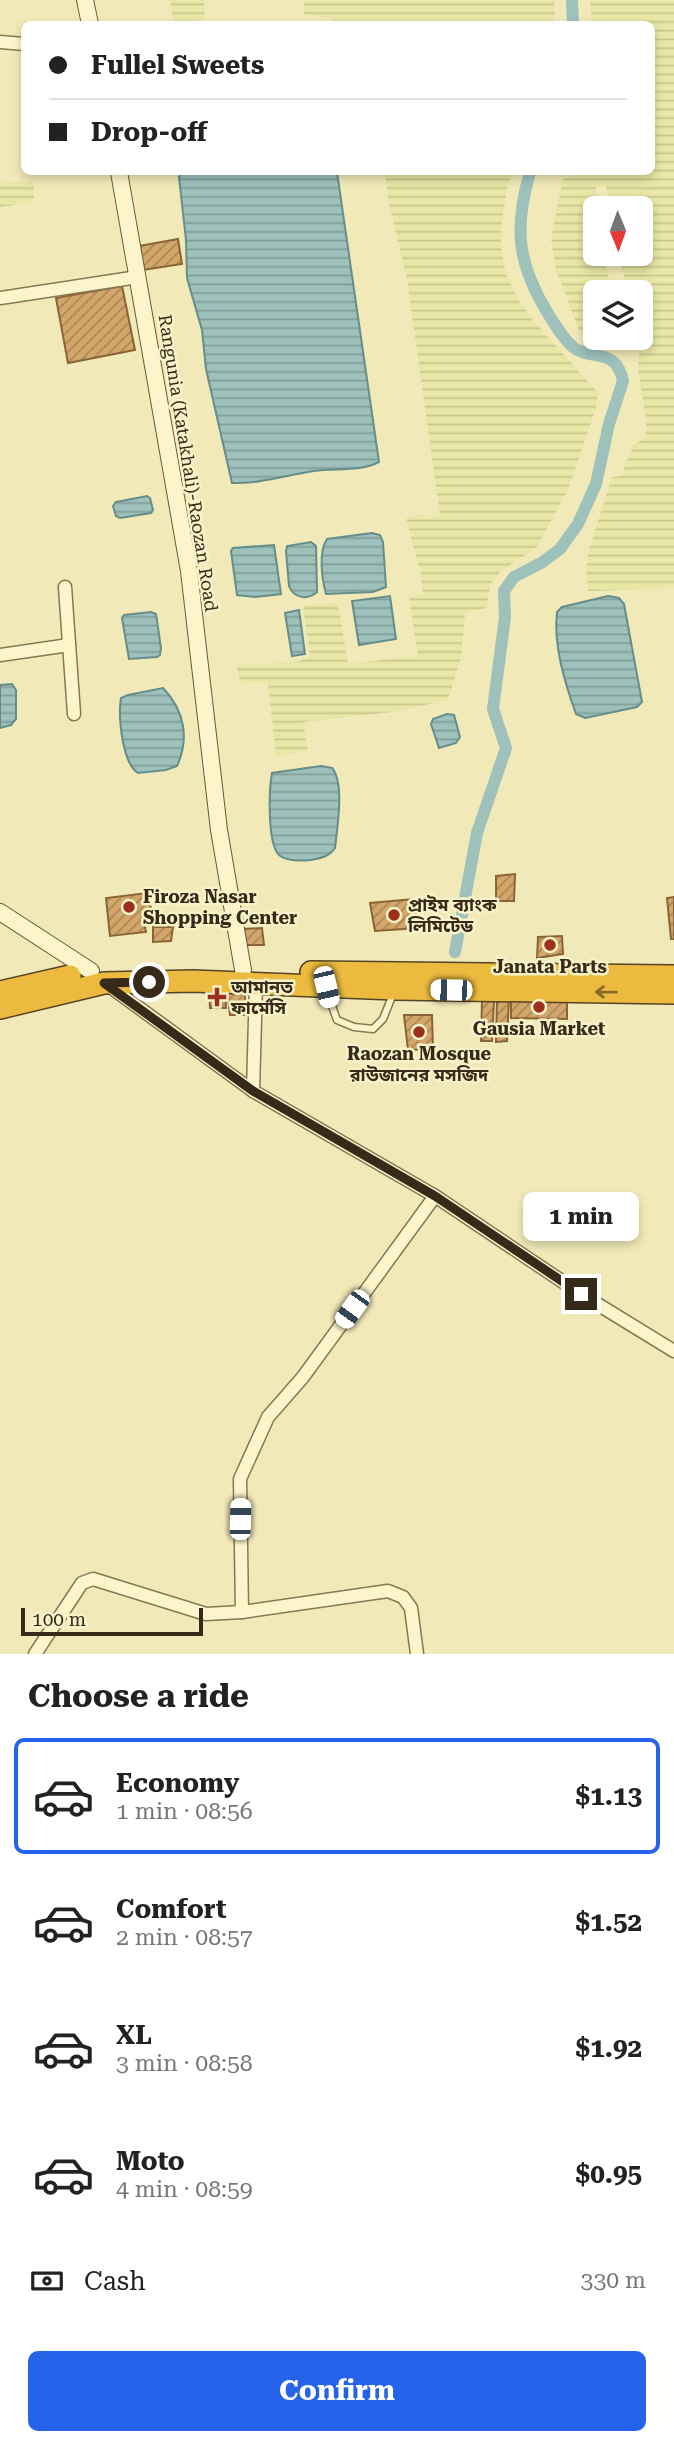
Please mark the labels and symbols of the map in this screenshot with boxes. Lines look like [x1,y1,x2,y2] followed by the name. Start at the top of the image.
[583,196,653,266] north arrow
[155,313,222,613] street label: Rangunia (Katakhali)-Raozan Road
[143,886,297,928] place label: Firoza Nasar Shopping Center
[407,894,497,936] place label: প্রাইম ব্যাংক লিমিটেড
[121,899,137,915] marker: Firoza Nasar Shopping Center
[386,907,402,923] marker: প্রাইম ব্যাংক লিমিটেড
[542,937,558,953] marker: Janata Parts
[493,956,607,977] place label: Janata Parts
[312,964,341,1010] car
[133,966,165,998] route start
[230,976,293,1018] place label: আমানত ফার্মেসি
[430,979,473,1001] car
[595,986,618,999] one-way arrow
[209,989,225,1005] marker: আমানত ফার্মেসি
[531,999,547,1015] marker: Gausia Market
[473,1018,605,1039] place label: Gausia Market
[411,1024,427,1040] marker: Raozan Mosque রাউজানের মসজিদ
[347,1043,492,1085] place label: Raozan Mosque রাউজানের মসজিদ
[523,1192,639,1242] callout: 1 min
[565,1278,597,1310] route end
[332,1286,373,1332] car
[230,1498,251,1540] car
[21,1605,203,1637] scale bar

